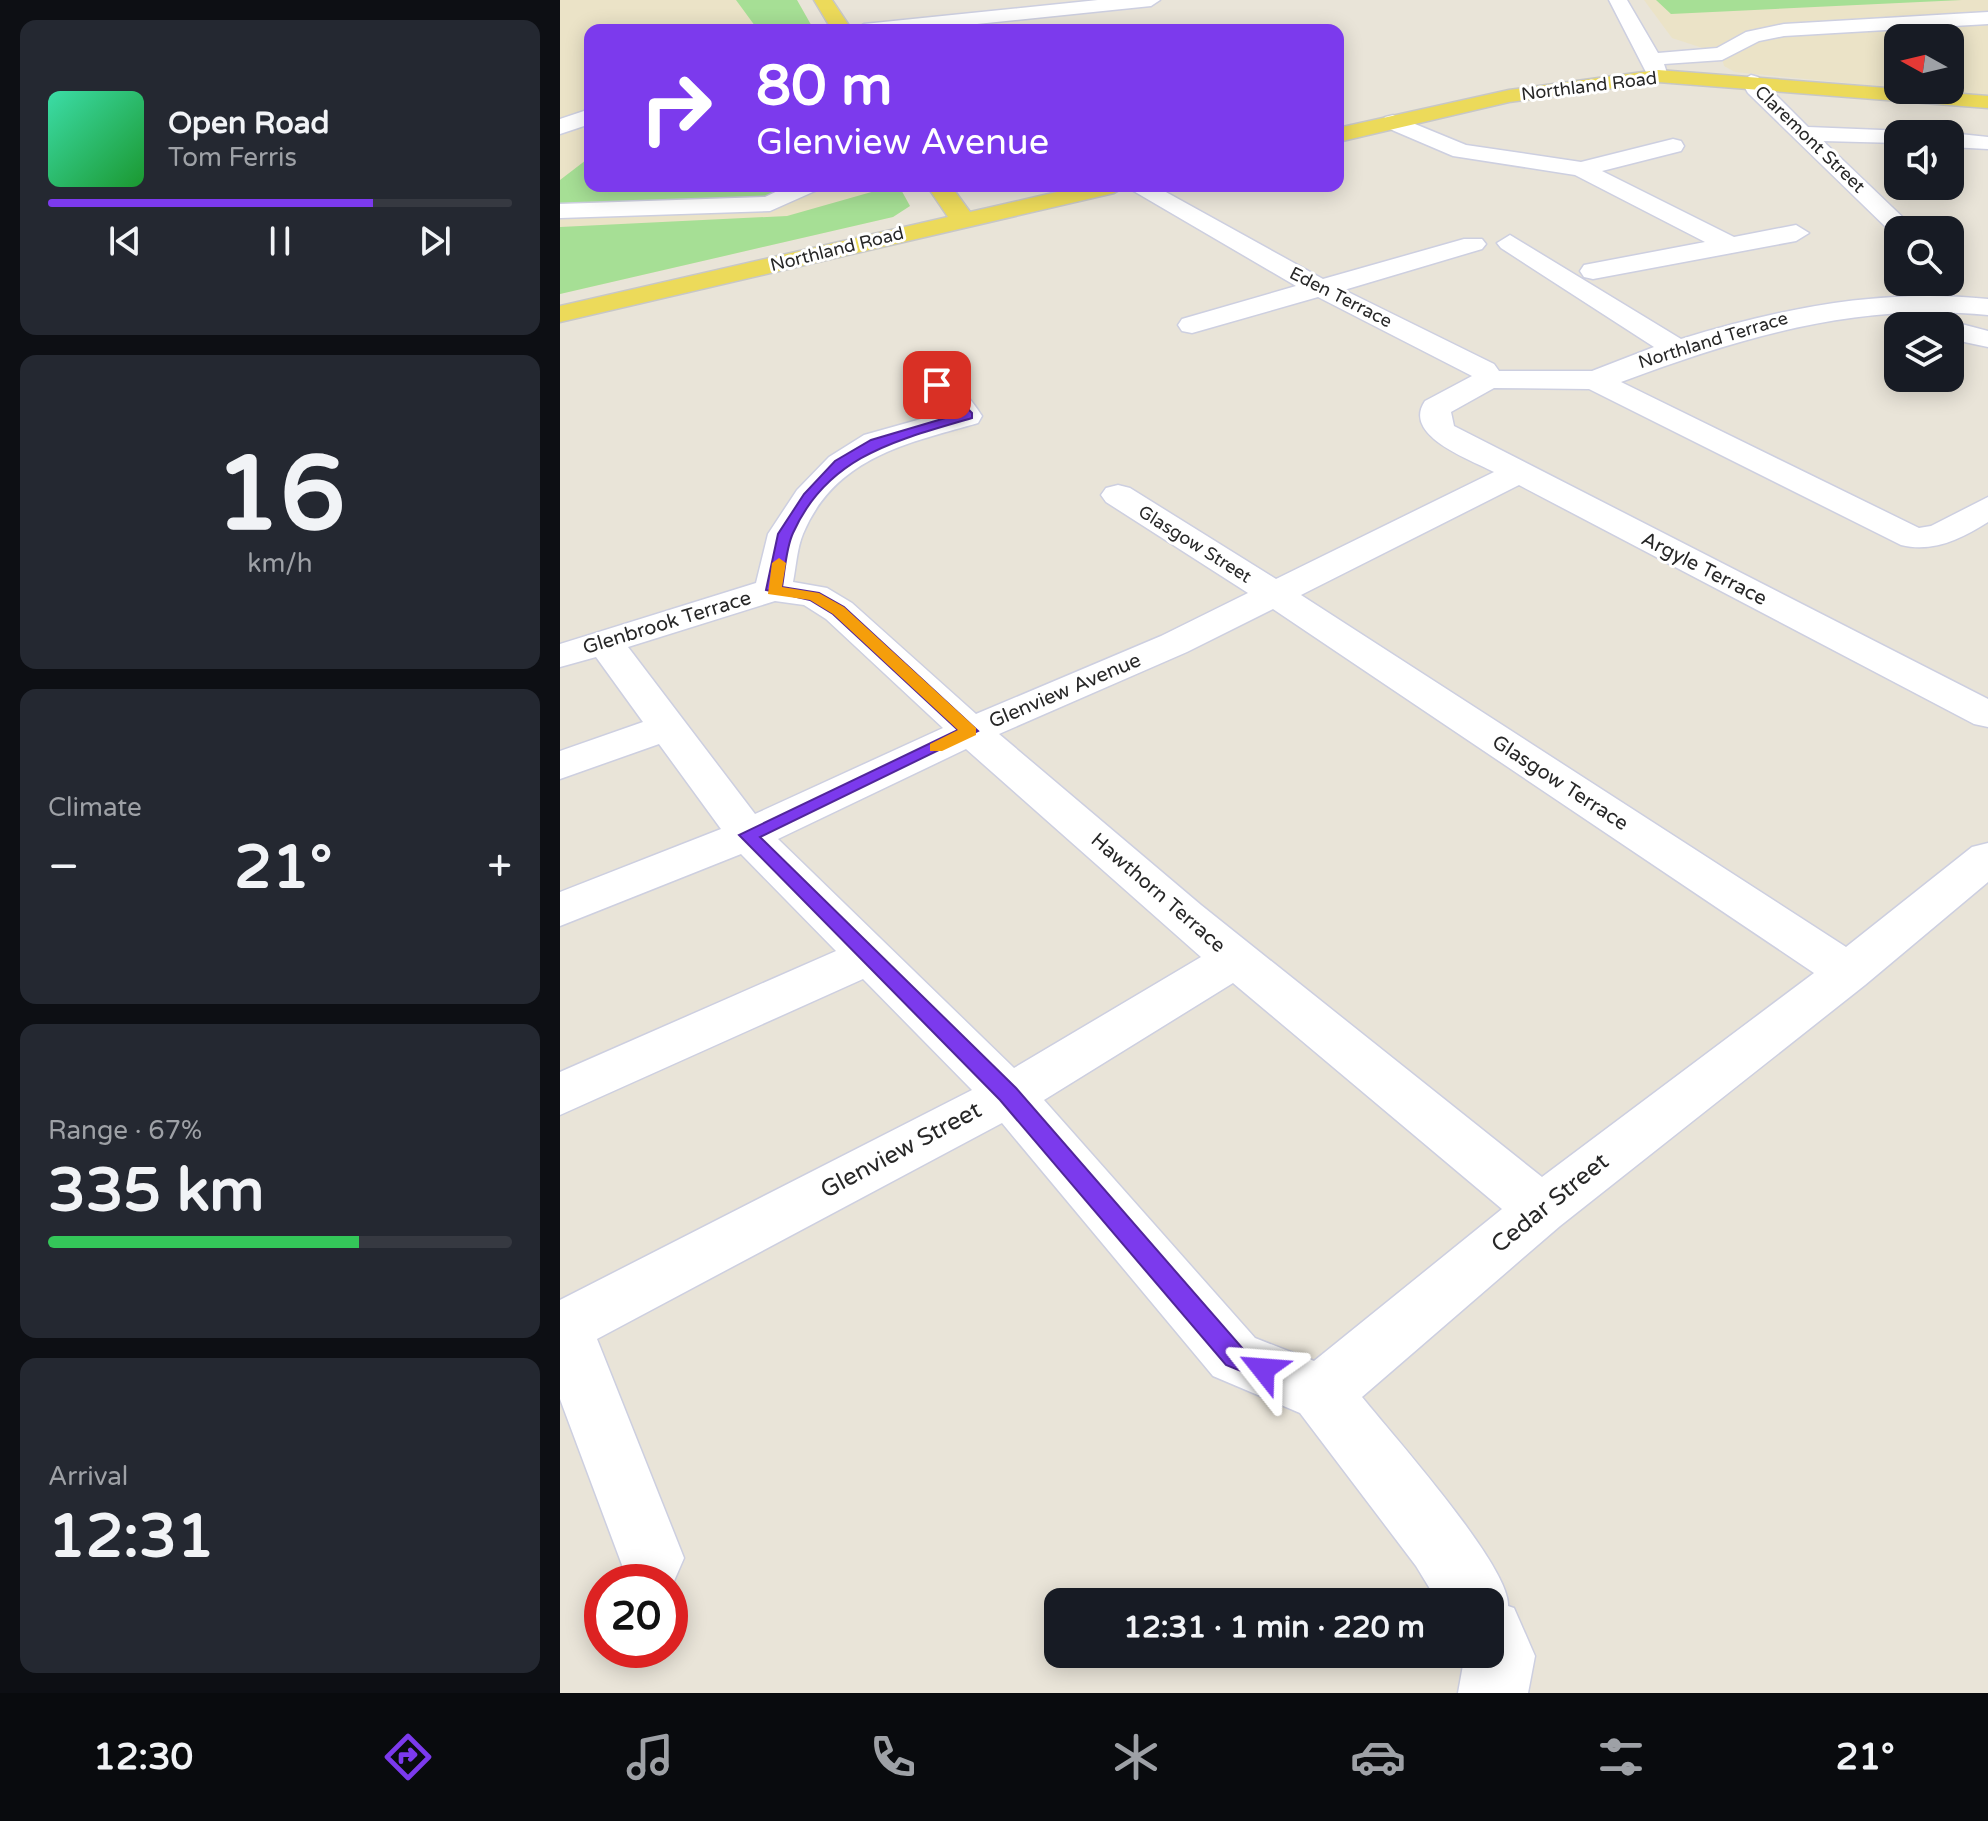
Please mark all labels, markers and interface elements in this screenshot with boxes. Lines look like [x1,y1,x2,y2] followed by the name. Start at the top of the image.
[1884,24,1964,104] north arrow
[1884,24,1964,392] map controls
[756,53,892,120] text: 80 m
[624,56,728,160] icon: right
[1520,67,1658,105] street label: Northland Road
[1750,81,1870,197] street label: Claremont Street
[168,105,329,142] text: Open Road
[1884,120,1964,200] button: sound
[756,121,1049,164] text: Glenview Avenue
[168,142,297,173] text: Tom Ferris
[1884,216,1964,296] button: search
[103,219,147,263] icon: previous
[258,219,302,263] icon: pause
[413,219,457,263] icon: next
[768,222,906,276] street label: Northland Road
[1286,262,1396,332] street label: Eden Terrace
[1636,307,1790,373] street label: Northland Terrace
[1884,312,1964,392] button: layers
[903,351,971,419] pin
[915,363,959,407] icon: arrive
[215,433,345,558] text: 16
[1134,500,1256,588] street label: Glasgow Street
[1637,527,1771,611] street label: Argyle Terrace
[247,548,313,579] text: km/h
[580,586,754,660] street label: Glenbrook Terrace
[985,648,1145,734] street label: Glenview Avenue
[1487,730,1633,836] street label: Glasgow Terrace
[48,792,142,823] text: Climate
[1086,828,1230,958] street label: Hawthorn Terrace
[234,832,332,904] text: 21°
[48,841,79,894] text: −
[487,841,512,894] text: +
[816,1095,986,1205] street label: Glenview Street
[48,1115,202,1146] text: Range · 67%
[1485,1147,1615,1259] street label: Cedar Street
[48,1155,264,1227] text: 335 km
[1221,1327,1305,1411] position arrow
[48,1461,128,1492] text: Arrival
[48,1501,214,1573] text: 12:31
[584,1564,688,1668] speed limit sign: 20
[1123,1609,1425,1646] text: 12:31 · 1 min · 220 m
[380,1729,436,1785] icon: directions
[622,1729,678,1785] icon: music
[865,1729,921,1785] icon: phone
[1108,1729,1164,1785] icon: climate
[1350,1729,1406,1785] icon: car
[1593,1729,1649,1785] icon: filters
[93,1736,193,1779] text: 12:30
[1836,1736,1895,1779] text: 21°

